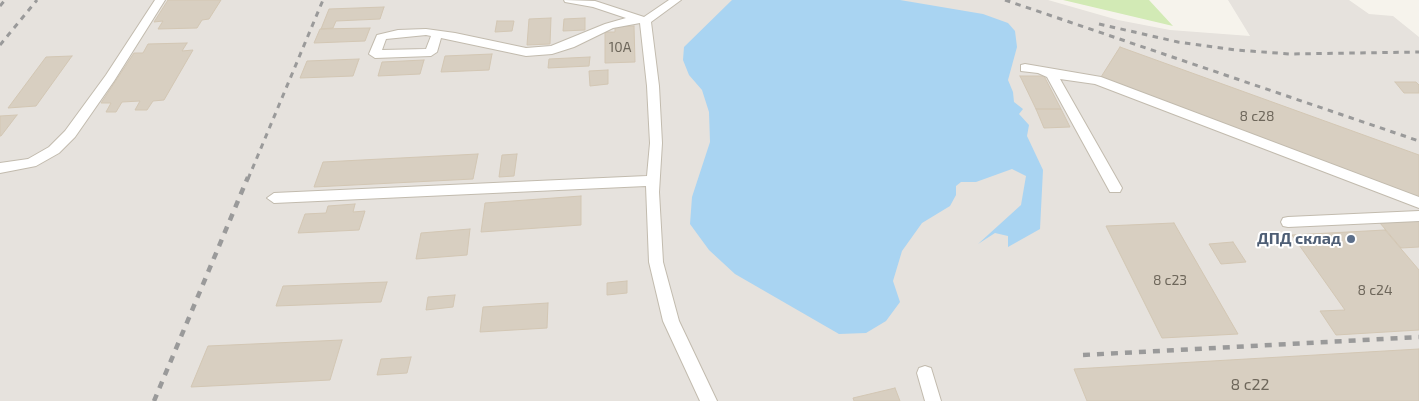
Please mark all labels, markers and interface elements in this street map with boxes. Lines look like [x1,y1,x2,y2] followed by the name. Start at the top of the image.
[609,39,631,55] house number: 10А
[1240,108,1274,124] house number: 8 с28
[1257,229,1341,249] place label: ДПД склад
[1345,233,1357,245] marker: ДПД склад
[1153,272,1187,288] house number: 8 с23
[1358,282,1392,298] house number: 8 с24
[1230,375,1270,395] house number: 8 с22

